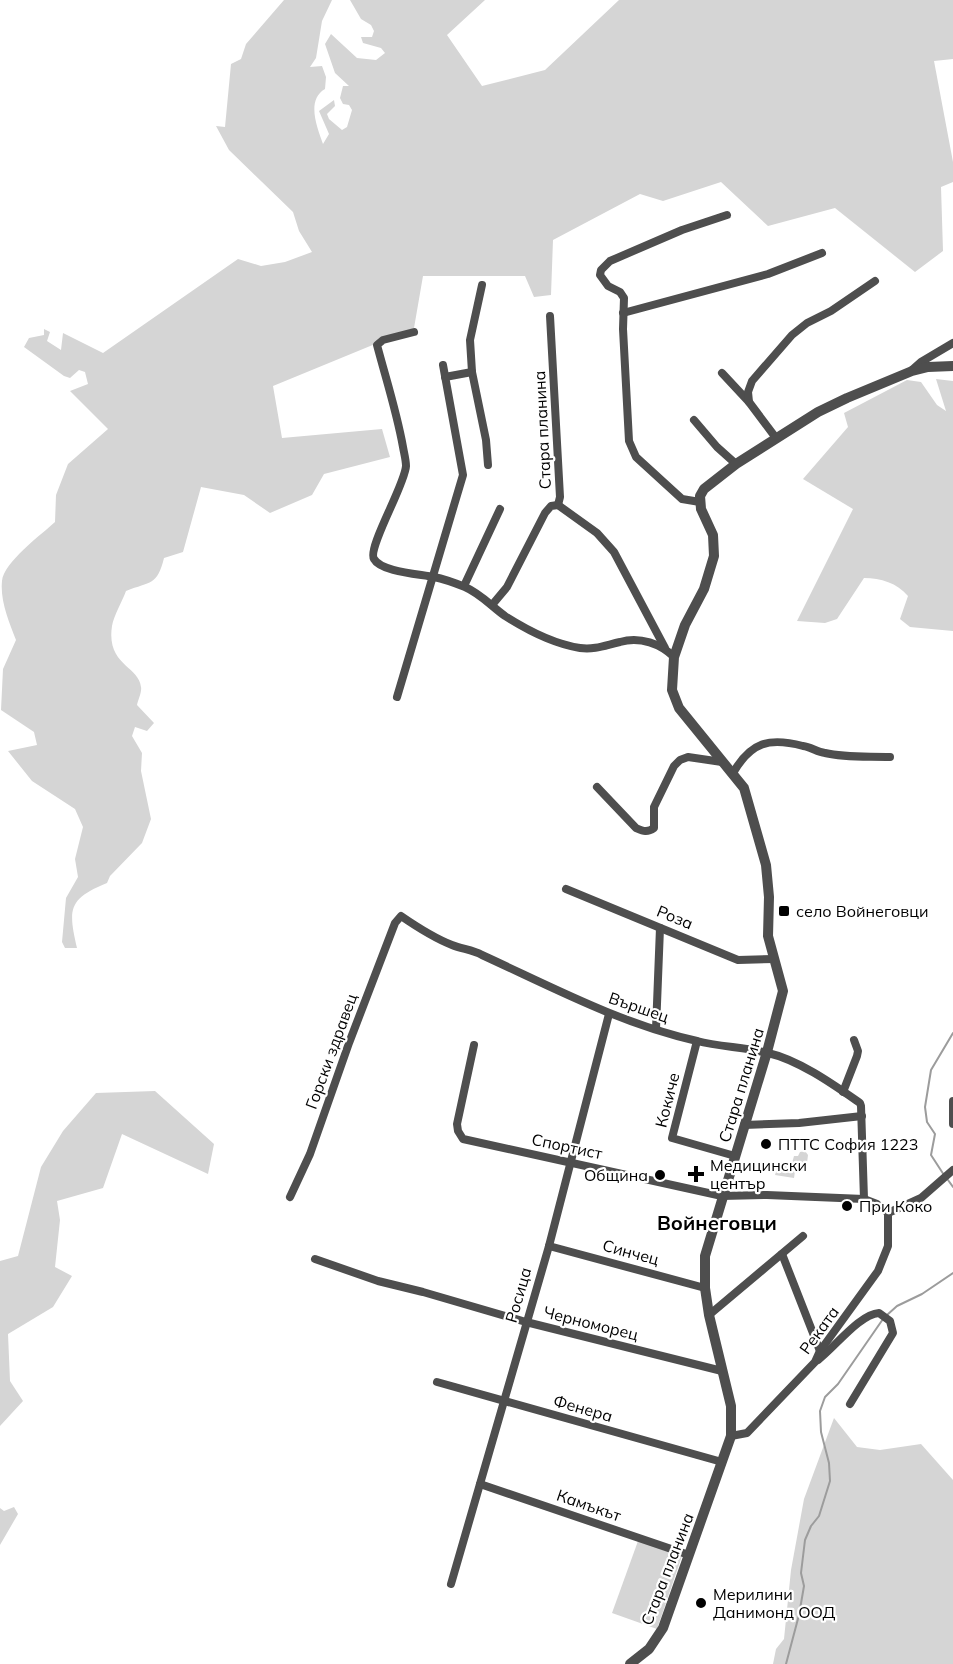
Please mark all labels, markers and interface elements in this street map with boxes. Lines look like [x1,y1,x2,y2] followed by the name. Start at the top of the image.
[529,370,555,490] street label: Стара планина
[654,901,696,933] street label: Роза
[796,901,929,921] place label: село Войнеговци
[777,904,791,918] marker: село Войнеговци
[606,987,672,1027] street label: Вършец
[301,990,361,1112] street label: Горски здравец
[714,1025,768,1145] street label: Стара планина
[651,1070,683,1129] street label: Кокиче
[530,1129,605,1163] street label: Спортист
[778,1134,918,1154] place label: ПТТС София 1223
[759,1137,773,1151] marker: ПТТС София 1223
[710,1155,807,1193] place label: Медицински център
[584,1165,648,1185] place label: Община
[687,1165,705,1183] marker: Медицински център
[653,1168,667,1182] marker: Община
[859,1196,932,1216] place label: При Коко
[840,1199,854,1213] marker: При Коко
[657,1210,777,1235] district label: Войнеговци
[601,1235,662,1269] street label: Синчец
[501,1265,535,1325] street label: Росица
[542,1302,641,1344] street label: Черноморец
[795,1302,843,1358] street label: Реката
[551,1390,615,1426] street label: Фенера
[554,1485,624,1526] street label: Камъкът
[636,1510,698,1628] street label: Стара планина
[713,1584,836,1622] place label: Мерилини Данимонд ООД
[694,1596,708,1610] marker: Мерилини Данимонд ООД

